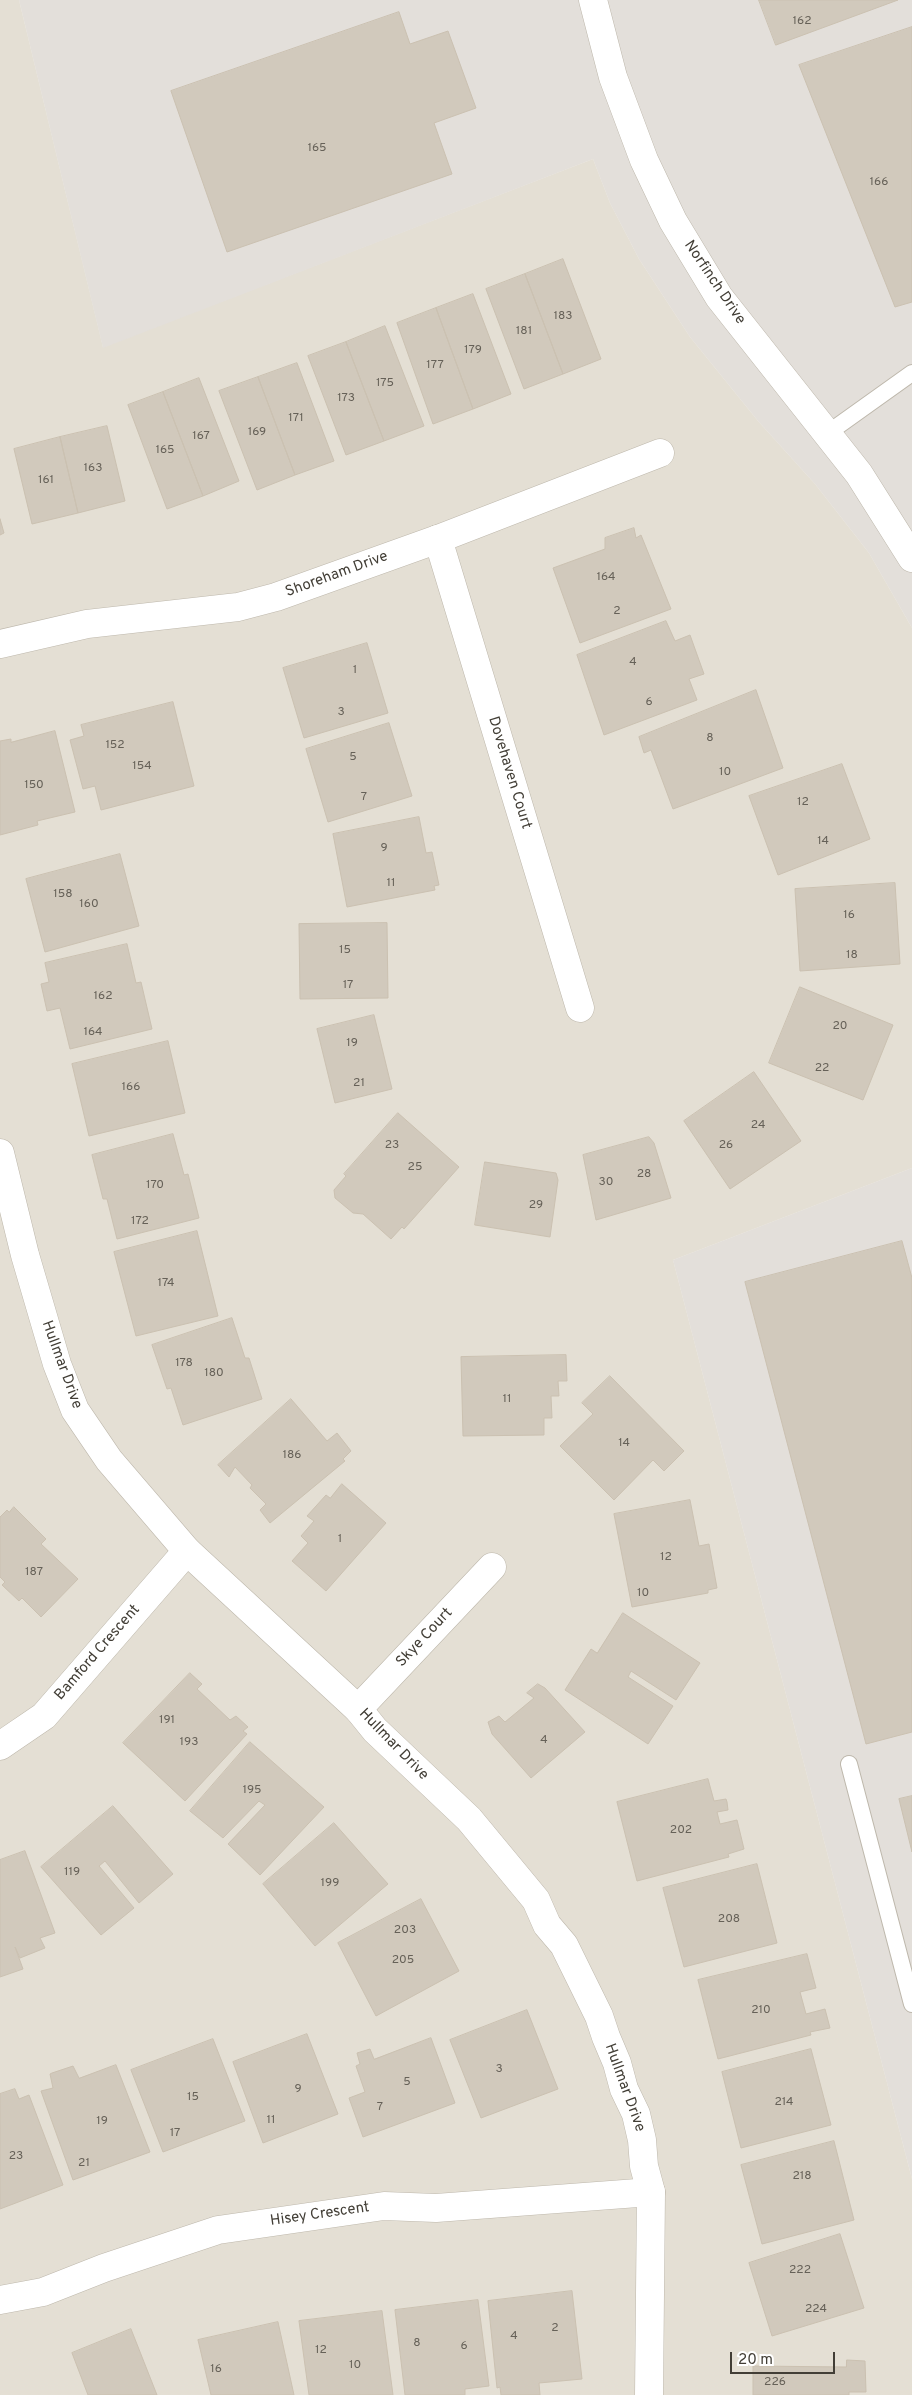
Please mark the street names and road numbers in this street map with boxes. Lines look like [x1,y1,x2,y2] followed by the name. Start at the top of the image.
[679,238,749,328] street label: Norfinch Drive
[283,548,391,602] street label: Shoreham Drive
[483,715,535,831] street label: Dovehaven Court
[37,1318,85,1412] street label: Hullmar Drive
[52,1602,144,1704] street label: Bamford Crescent
[393,1605,457,1671] street label: Skye Court
[354,1705,432,1785] street label: Hullmar Drive
[600,2041,648,2135] street label: Hullmar Drive
[269,2199,371,2231] street label: Hisey Crescent

